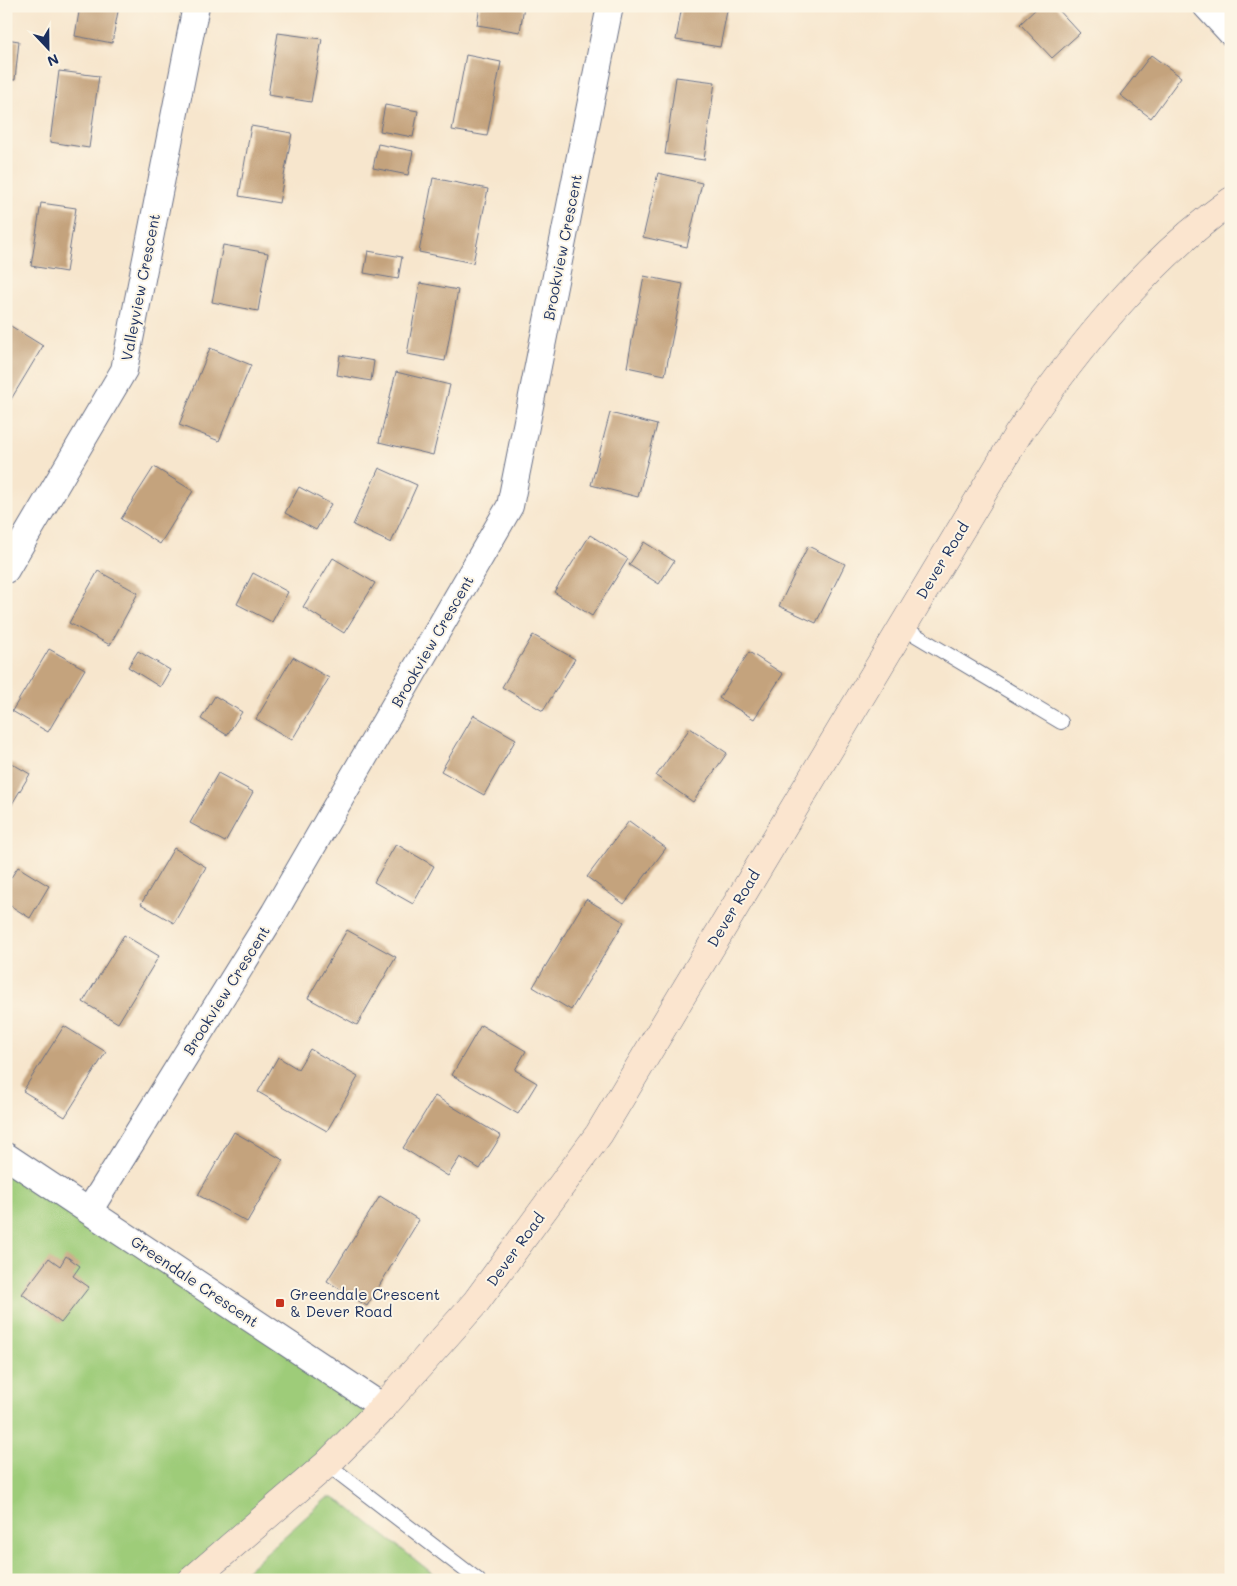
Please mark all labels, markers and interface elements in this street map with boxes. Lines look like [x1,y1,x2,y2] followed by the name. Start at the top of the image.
[22,22,72,72] north arrow
[45,50,62,71] text: N
[538,172,586,322] street label: Brookview Crescent
[116,212,164,362] street label: Valleyview Crescent
[911,518,973,602] street label: Dever Road
[386,572,478,710] street label: Brookview Crescent
[702,866,764,950] street label: Dever Road
[178,922,274,1058] street label: Brookview Crescent
[481,1208,549,1290] street label: Dever Road
[127,1231,263,1331] street label: Greendale Crescent
[290,1284,440,1321] place label: Greendale Crescent & Dever Road
[274,1297,286,1309] marker: Greendale Crescent & Dever Road

